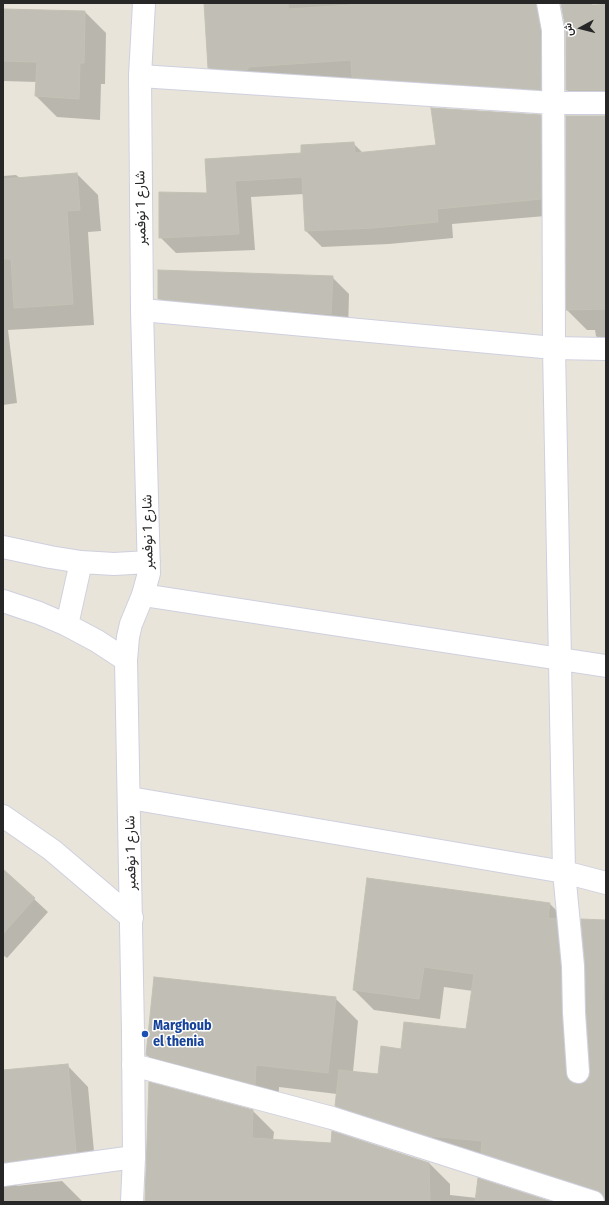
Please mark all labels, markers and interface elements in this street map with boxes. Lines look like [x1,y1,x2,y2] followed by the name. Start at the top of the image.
[561,8,601,48] north arrow
[561,22,576,37] text: ش
[132,170,150,246] street label: شارع 1 نوفمبر
[139,494,157,570] street label: شارع 1 نوفمبر
[122,815,140,891] street label: شارع 1 نوفمبر
[153,1018,212,1050] place label: Marghoub el thenia
[140,1029,150,1039] marker: Marghoub el thenia

